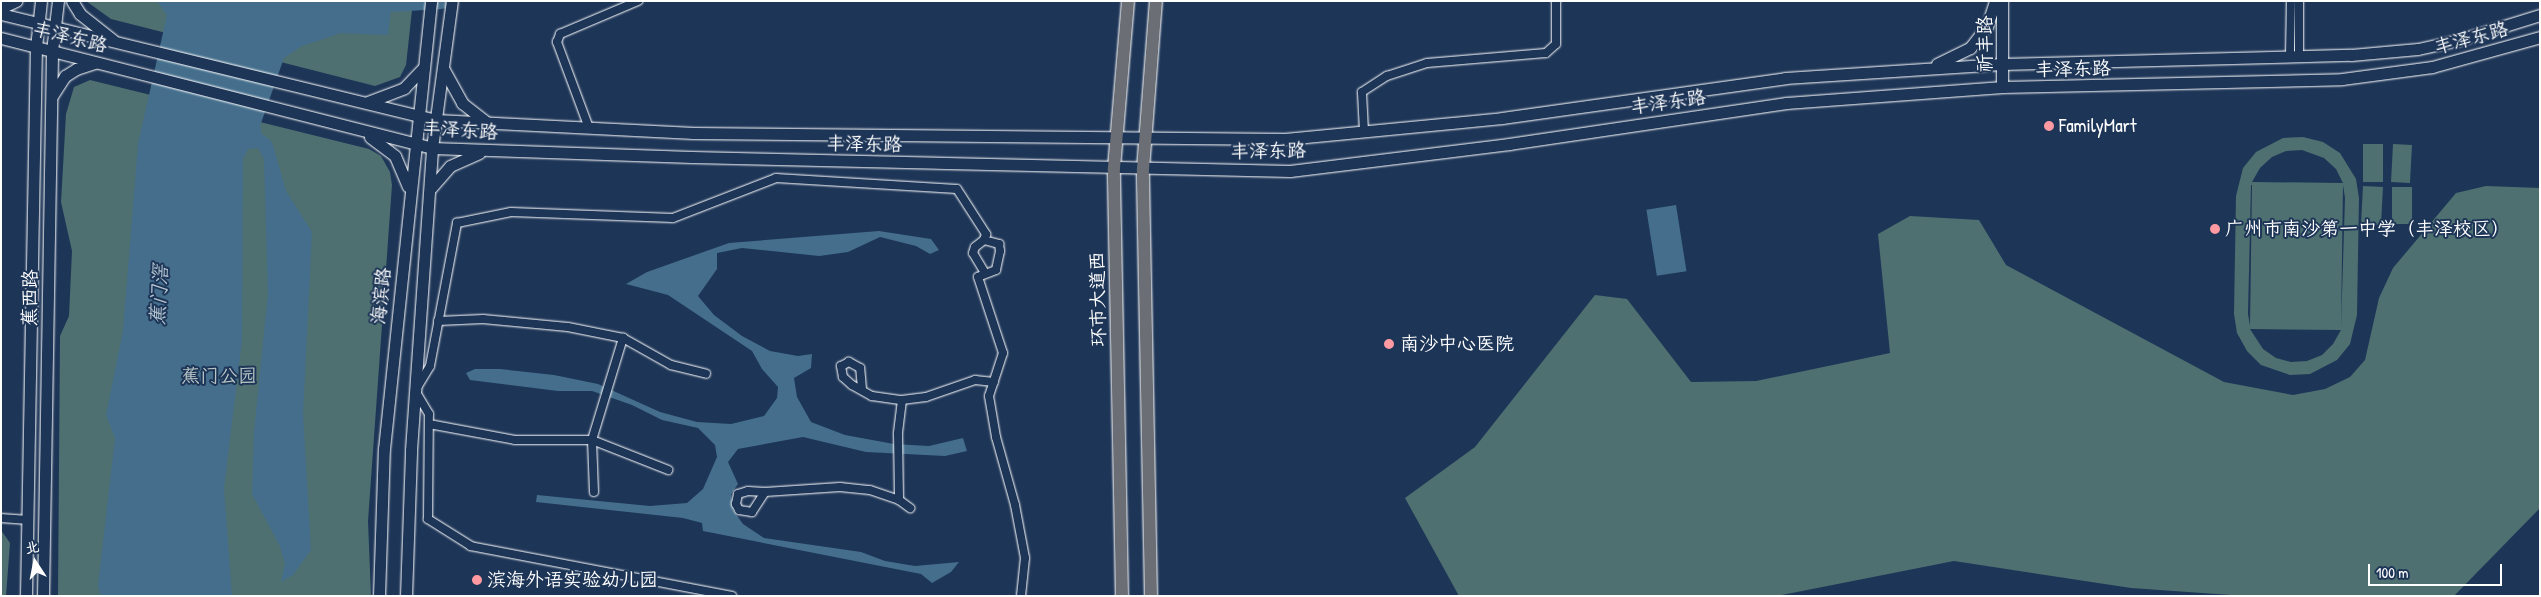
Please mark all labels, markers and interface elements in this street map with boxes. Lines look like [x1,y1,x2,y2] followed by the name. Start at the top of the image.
[1974,16,1996,72] street label: 祈丰路
[30,17,110,57] street label: 丰泽东路
[2431,17,2511,59] street label: 丰泽东路
[2035,57,2111,81] street label: 丰泽东路
[1629,85,1707,119] street label: 丰泽东路
[2059,115,2136,137] place label: FamilyMart
[421,116,499,144] street label: 丰泽东路
[2043,120,2055,132] marker: FamilyMart
[826,132,902,156] street label: 丰泽东路
[1230,139,1306,163] street label: 丰泽东路
[2225,218,2510,240] place label: 广州市南沙第一中学（丰泽校区）
[2209,223,2221,235] marker: 广州市南沙第一中学（丰泽校区）
[1086,251,1110,347] street label: 环市大道西
[144,264,172,326] water label: 蕉门滘
[367,266,395,326] street label: 海滨路
[18,269,42,327] street label: 蕉西路
[1400,333,1514,355] place label: 南沙中心医院
[1382,337,1396,351] marker: 南沙中心医院
[181,365,257,387] park label: 蕉门公园
[23,536,41,557] text: 北
[10,537,60,587] north arrow
[2371,554,2505,586] scale bar
[2376,562,2409,583] text: 100 m
[487,569,658,591] place label: 滨海外语实验幼儿园
[471,574,483,586] marker: 滨海外语实验幼儿园

